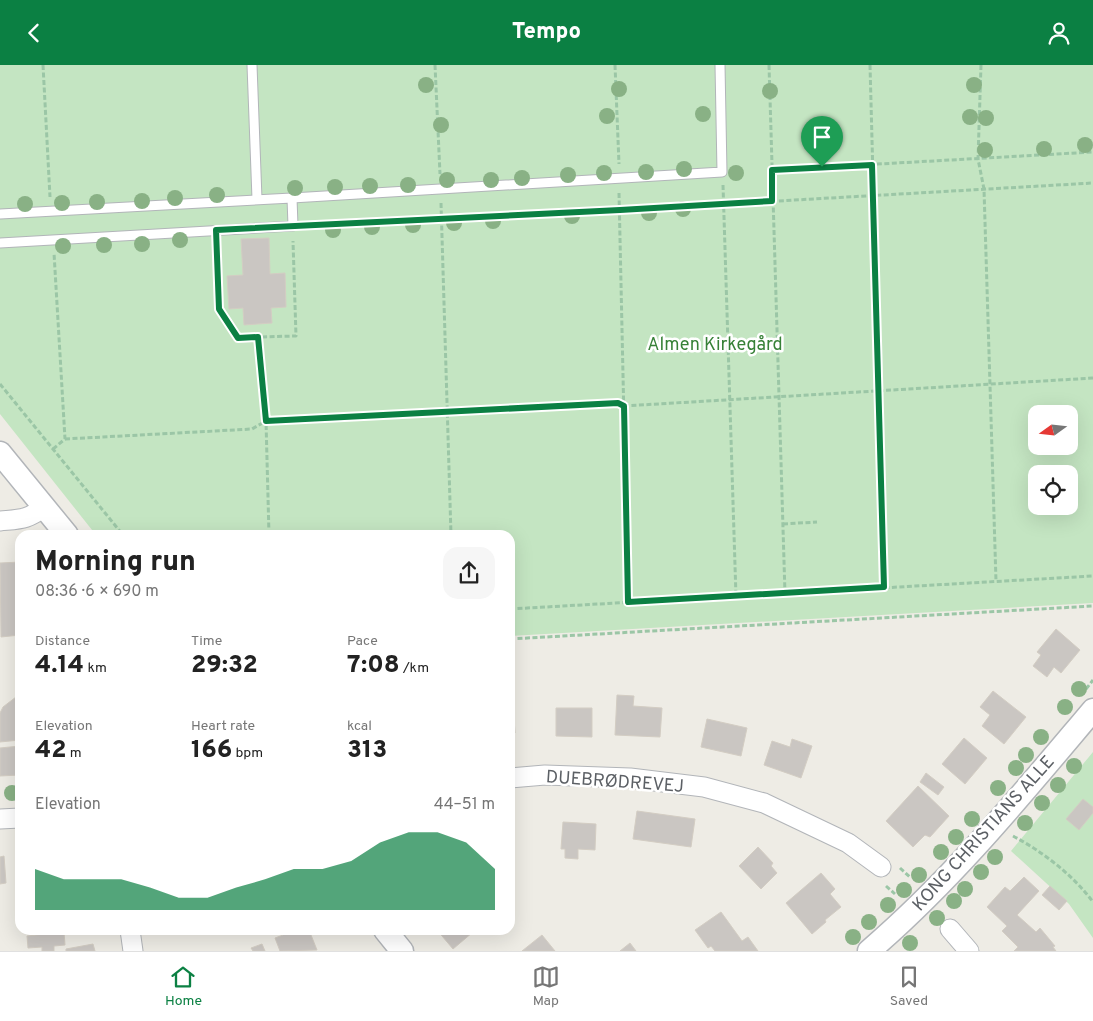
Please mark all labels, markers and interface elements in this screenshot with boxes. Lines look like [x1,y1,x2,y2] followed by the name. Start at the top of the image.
[20,19,48,47] icon: back
[512,19,581,46] text: Tempo
[1045,19,1073,47] icon: person
[801,116,843,167] pin
[808,123,836,151] icon: arrive
[647,334,783,357] park label: Almen Kirkegård
[1028,405,1078,455] north arrow
[1028,405,1078,515] map controls
[1028,465,1078,515] button: locate
[35,545,196,581] text: Morning run
[443,547,495,599] button: share
[35,582,159,602] text: 08:36 · 6 × 690 m
[35,633,90,650] text: Distance
[191,633,222,650] text: Time
[347,633,378,650] text: Pace
[35,650,84,682] text: 4.14
[191,650,258,682] text: 29:32
[347,650,400,682] text: 7:08
[84,660,107,677] text: km
[400,660,429,677] text: /km
[35,718,93,735] text: Elevation
[191,718,255,735] text: Heart rate
[347,718,372,735] text: kcal
[35,735,67,767] text: 42
[191,735,232,767] text: 166
[347,735,387,767] text: 313
[67,745,82,762] text: m
[232,745,263,762] text: bpm
[908,751,1060,917] street label: KONG CHRISTIANS ALLE
[545,766,685,799] street label: DUEBRØDREVEJ
[35,795,101,815] text: Elevation
[434,795,495,815] text: 44–51 m
[165,963,202,1010] tab: Home
[532,963,560,1010] tab: Map
[890,963,928,1010] tab: Saved

